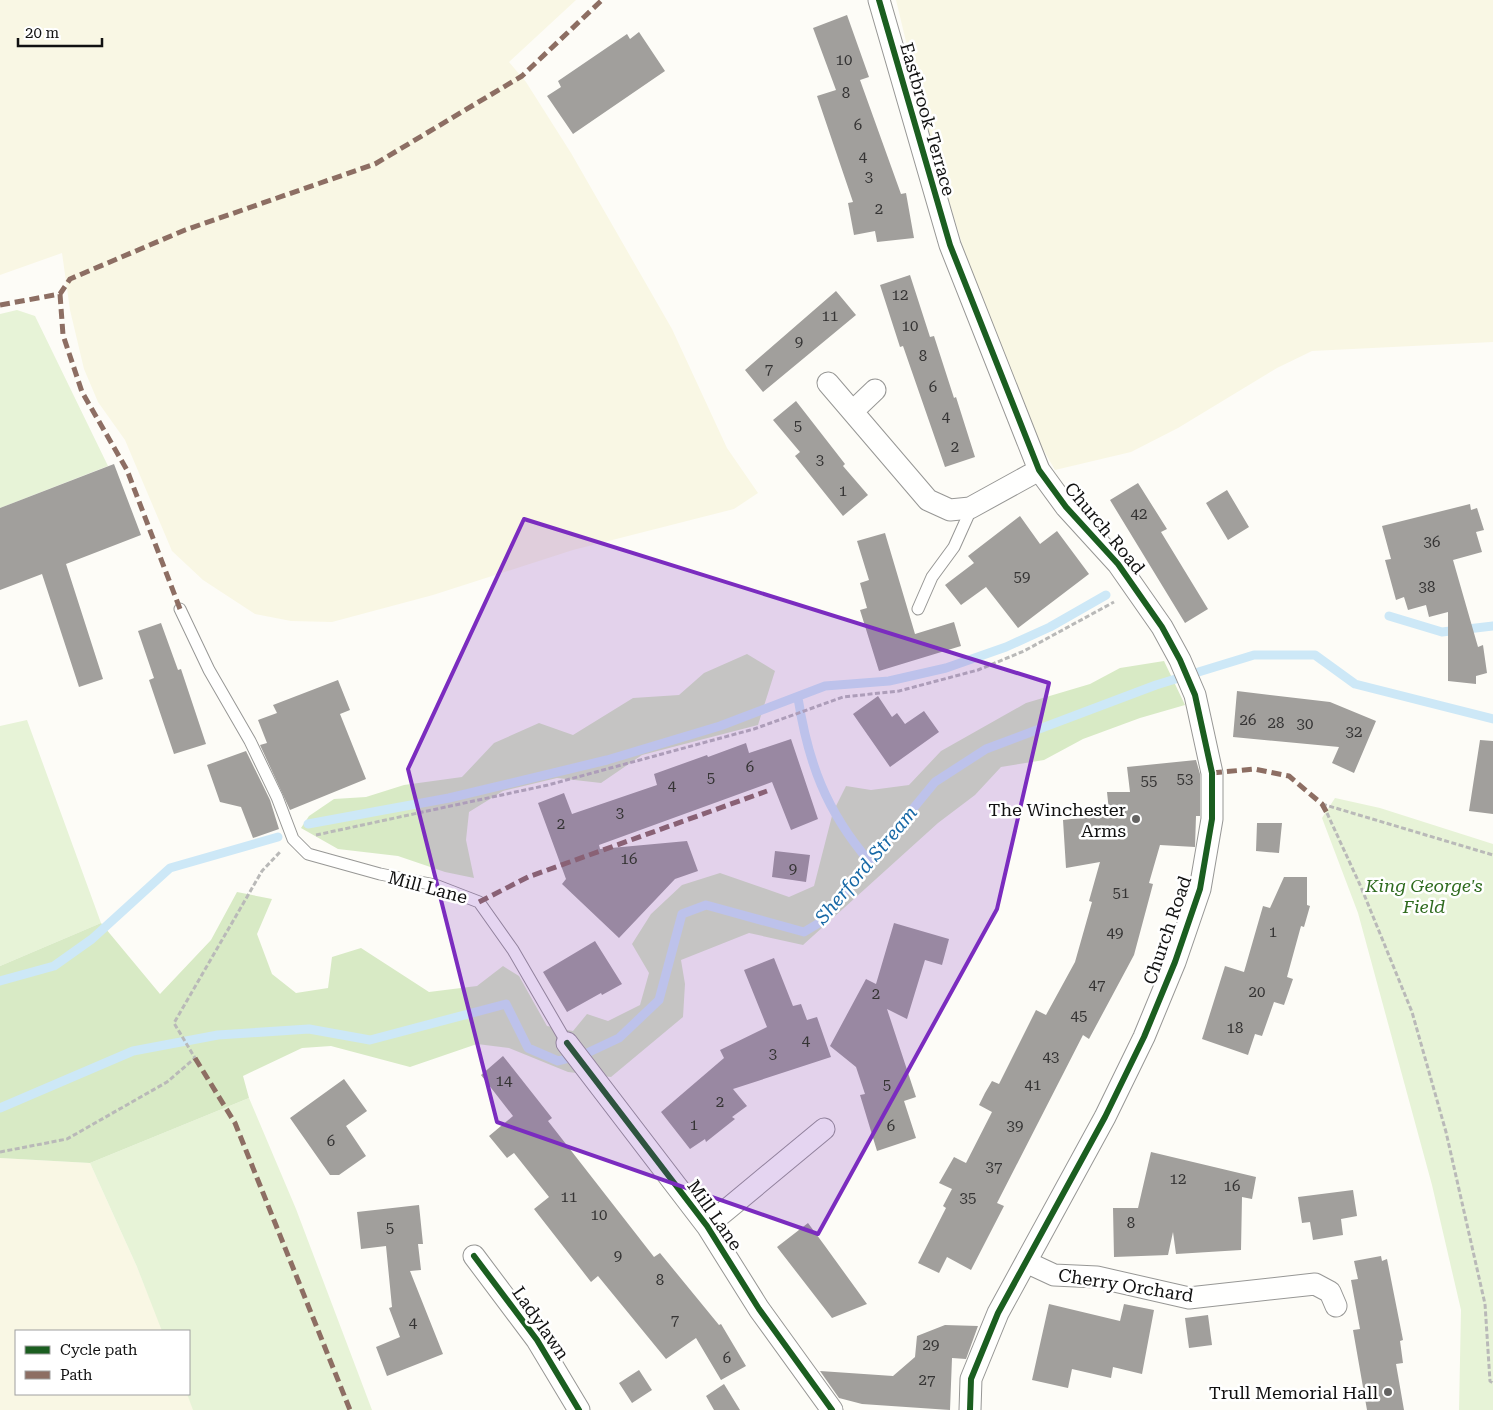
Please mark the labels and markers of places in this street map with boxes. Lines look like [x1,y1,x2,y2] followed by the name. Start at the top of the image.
[988,799,1126,841] place label: The Winchester Arms
[1130,813,1142,825] marker: The Winchester Arms
[1209,1382,1378,1403] place label: Trull Memorial Hall
[1382,1386,1394,1398] marker: Trull Memorial Hall

